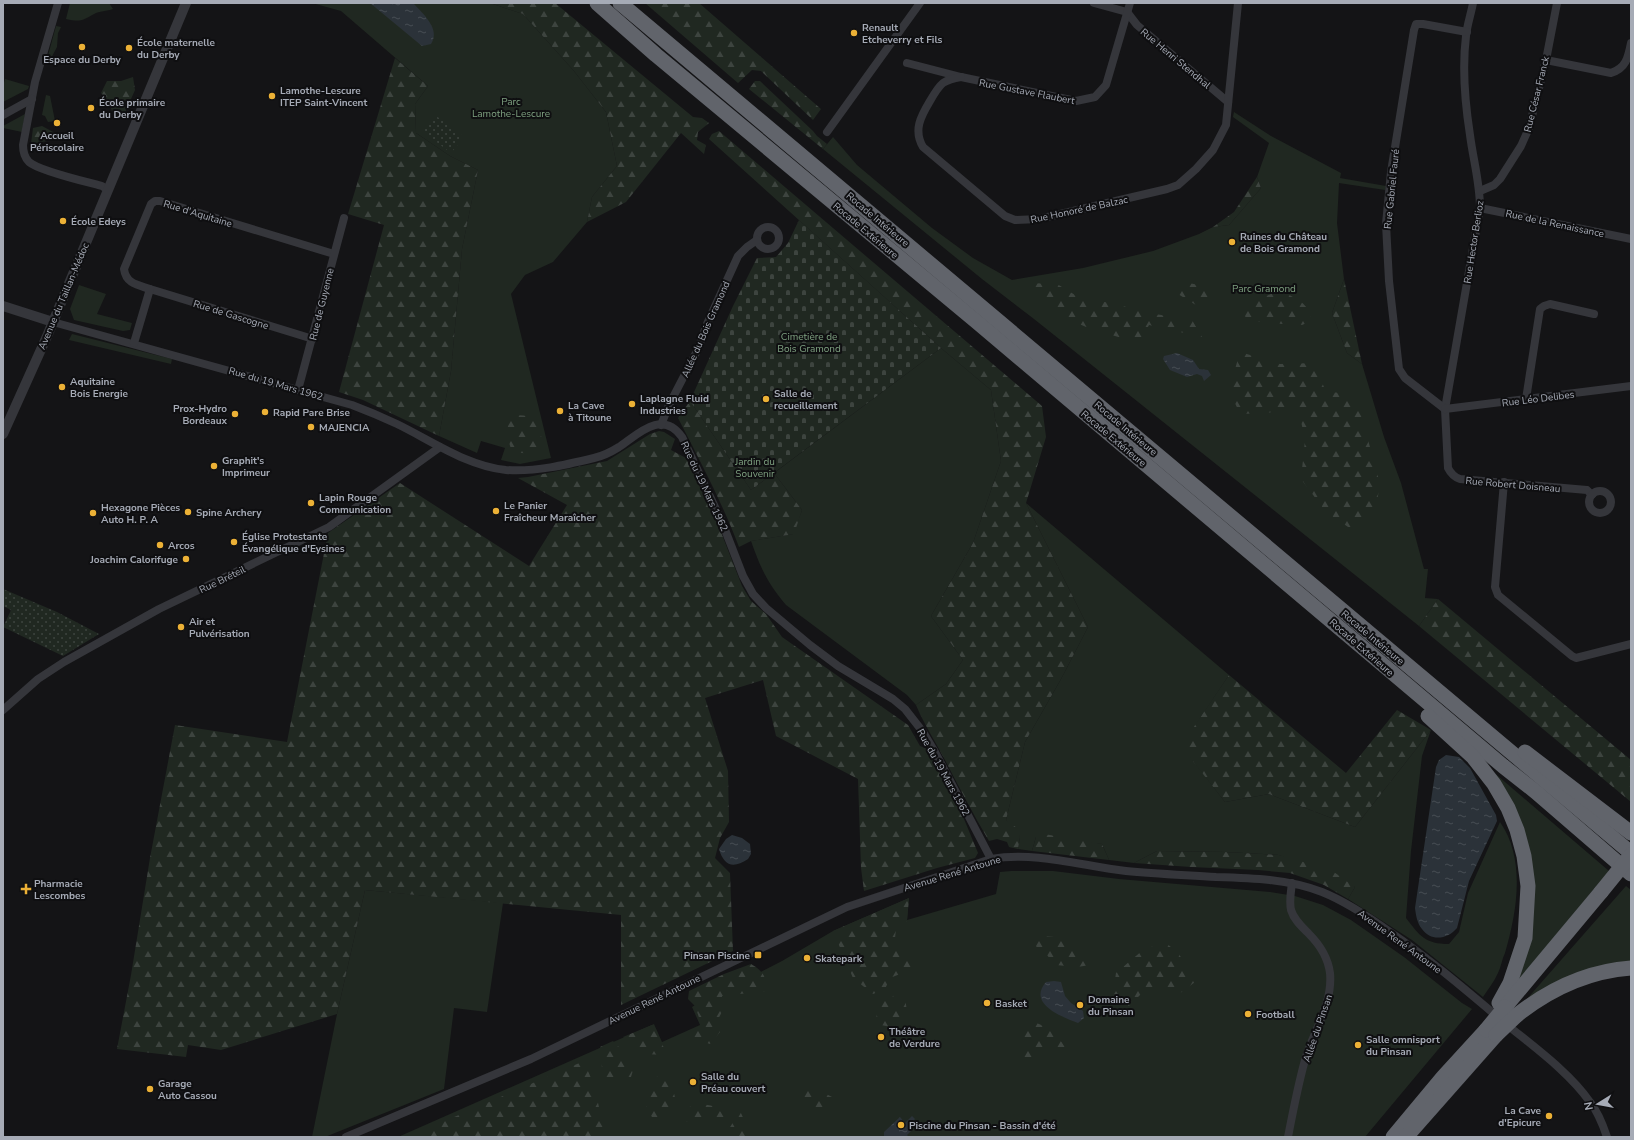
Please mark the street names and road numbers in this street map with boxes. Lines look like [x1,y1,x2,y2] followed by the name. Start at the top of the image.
[1137,25,1213,92] street label: Rue Henri Stendhal
[1521,54,1553,134] street label: Rue César Franck
[978,76,1076,108] street label: Rue Gustave Flaubert
[1381,148,1403,230] street label: Rue Gabriel Fauré
[843,189,912,250] street label: Rocade Intérieure
[1029,193,1130,227] street label: Rue Honoré de Balzac
[162,197,234,231] street label: Rue d'Aquitaine
[830,199,901,262] street label: Rocade Extérieure
[1461,199,1488,285] street label: Rue Hector Berlioz
[1504,207,1605,241] street label: Rue de la Renaissance
[35,241,93,352] street label: Avenue du Taillan-Médoc
[306,267,338,342] street label: Rue de Guyenne
[678,279,734,380] street label: Allée du Bois Gramond
[191,297,270,333] street label: Rue de Gascogne
[227,364,325,404] street label: Rue du 19 Mars 1962
[1501,388,1575,410] street label: Rue Léo Delibes
[1091,398,1160,459] street label: Rocade Intérieure
[1078,407,1149,470] street label: Rocade Extérieure
[677,439,731,534] street label: Rue du 19 Mars 1962
[1465,474,1561,496] street label: Rue Robert Doisneau
[197,563,248,597] street label: Rue Bréteil
[1338,607,1407,668] street label: Rocade Intérieure
[1326,616,1397,680] street label: Rocade Extérieure
[913,726,973,819] street label: Rue du 19 Mars 1962
[902,853,1002,895] street label: Avenue René Antoune
[1355,907,1444,977] street label: Avenue René Antoune
[606,972,703,1028] street label: Avenue René Antoune
[1300,993,1336,1064] street label: Allée du Pinsan

